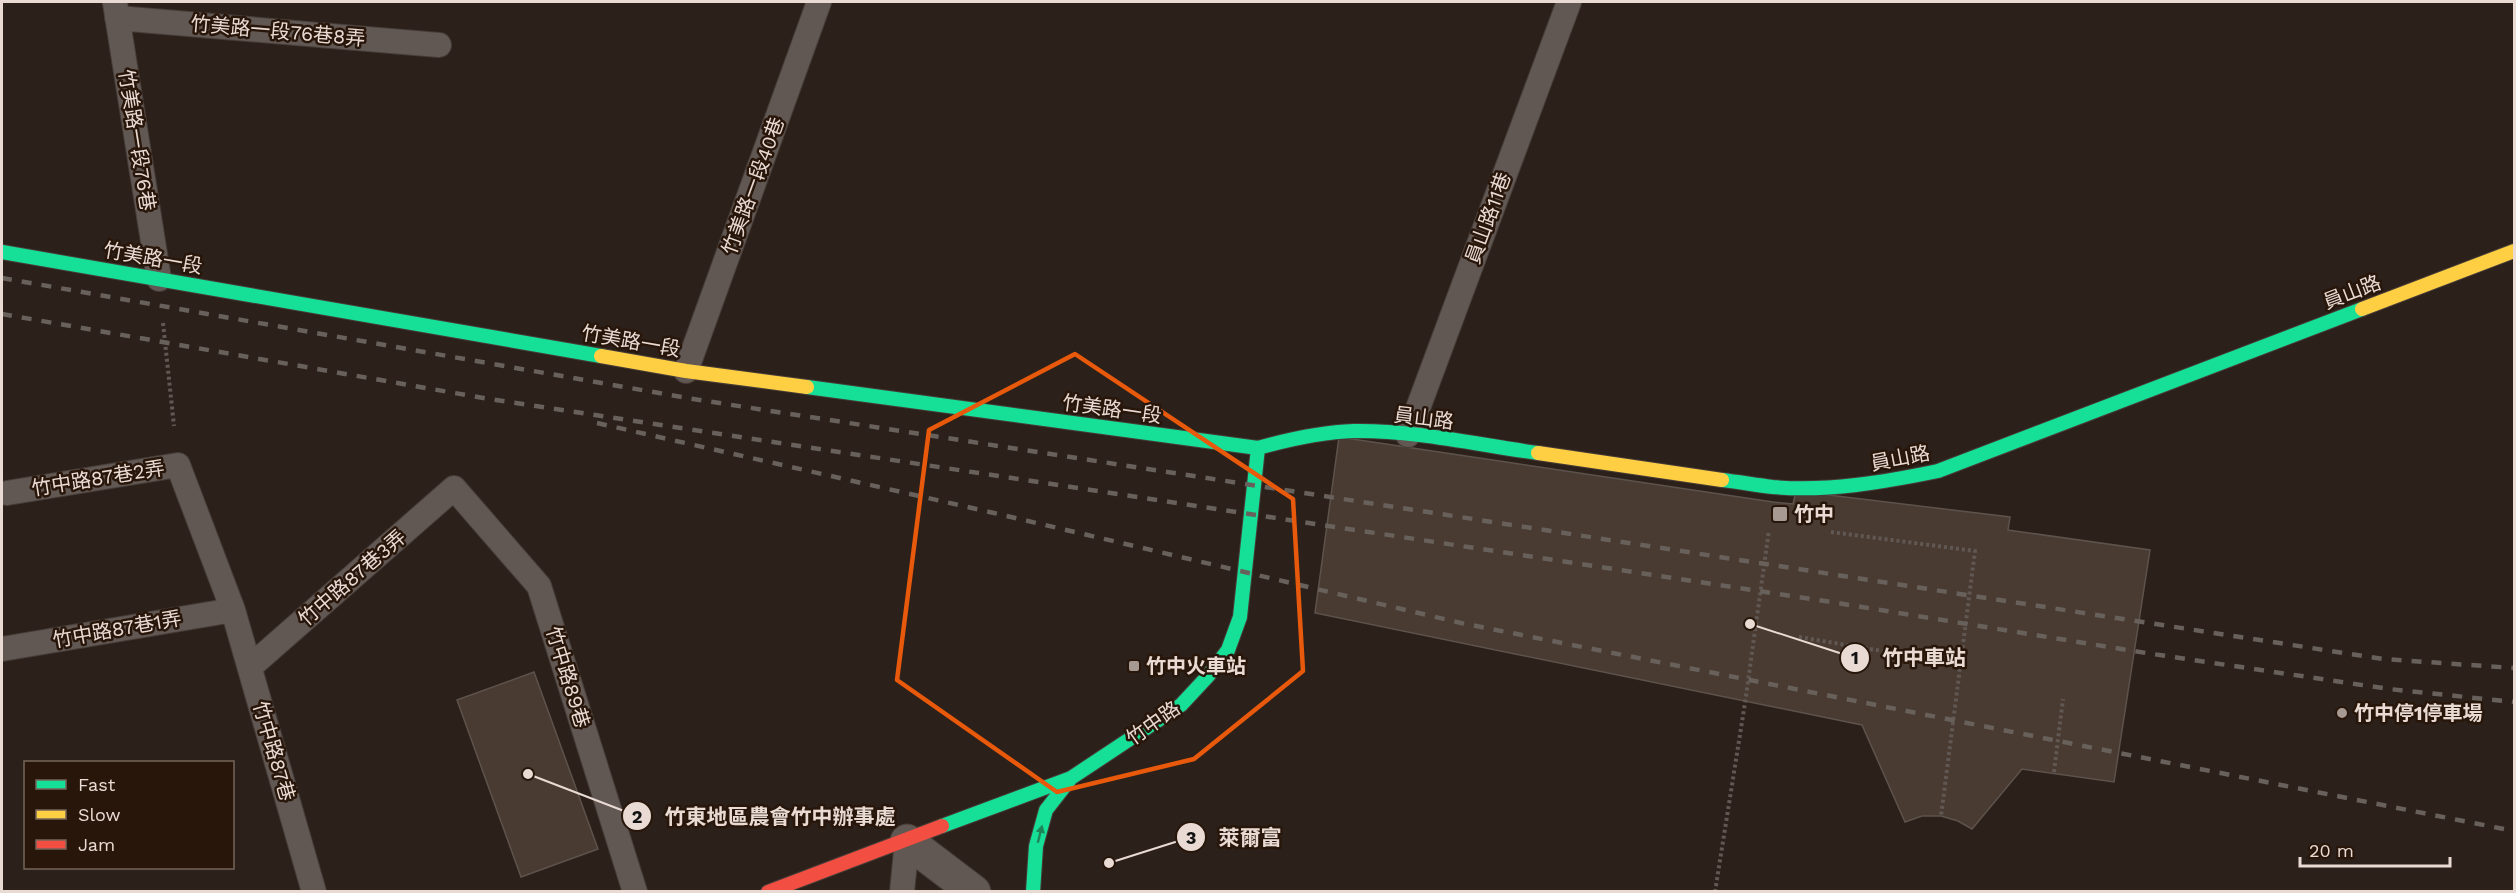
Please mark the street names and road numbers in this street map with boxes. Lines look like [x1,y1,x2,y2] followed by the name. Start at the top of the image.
[190,11,366,51] street label: 竹美路一段76巷8弄
[114,68,160,212] street label: 竹美路一段76巷
[717,114,789,258] street label: 竹美路一段40巷
[1460,169,1516,267] street label: 員山路11巷
[102,237,204,279] street label: 竹美路一段
[2320,270,2384,314] street label: 員山路
[580,320,682,362] street label: 竹美路一段
[1061,390,1163,428] street label: 竹美路一段
[1393,402,1455,434] street label: 員山路
[1868,440,1932,476] street label: 員山路
[30,456,166,500] street label: 竹中路87巷2弄
[293,525,411,631] street label: 竹中路87巷3弄
[51,606,183,652] street label: 竹中路87巷1弄
[541,623,595,731] street label: 竹中路89巷
[1122,696,1184,750] street label: 竹中路
[248,698,300,804] street label: 竹中路87巷

